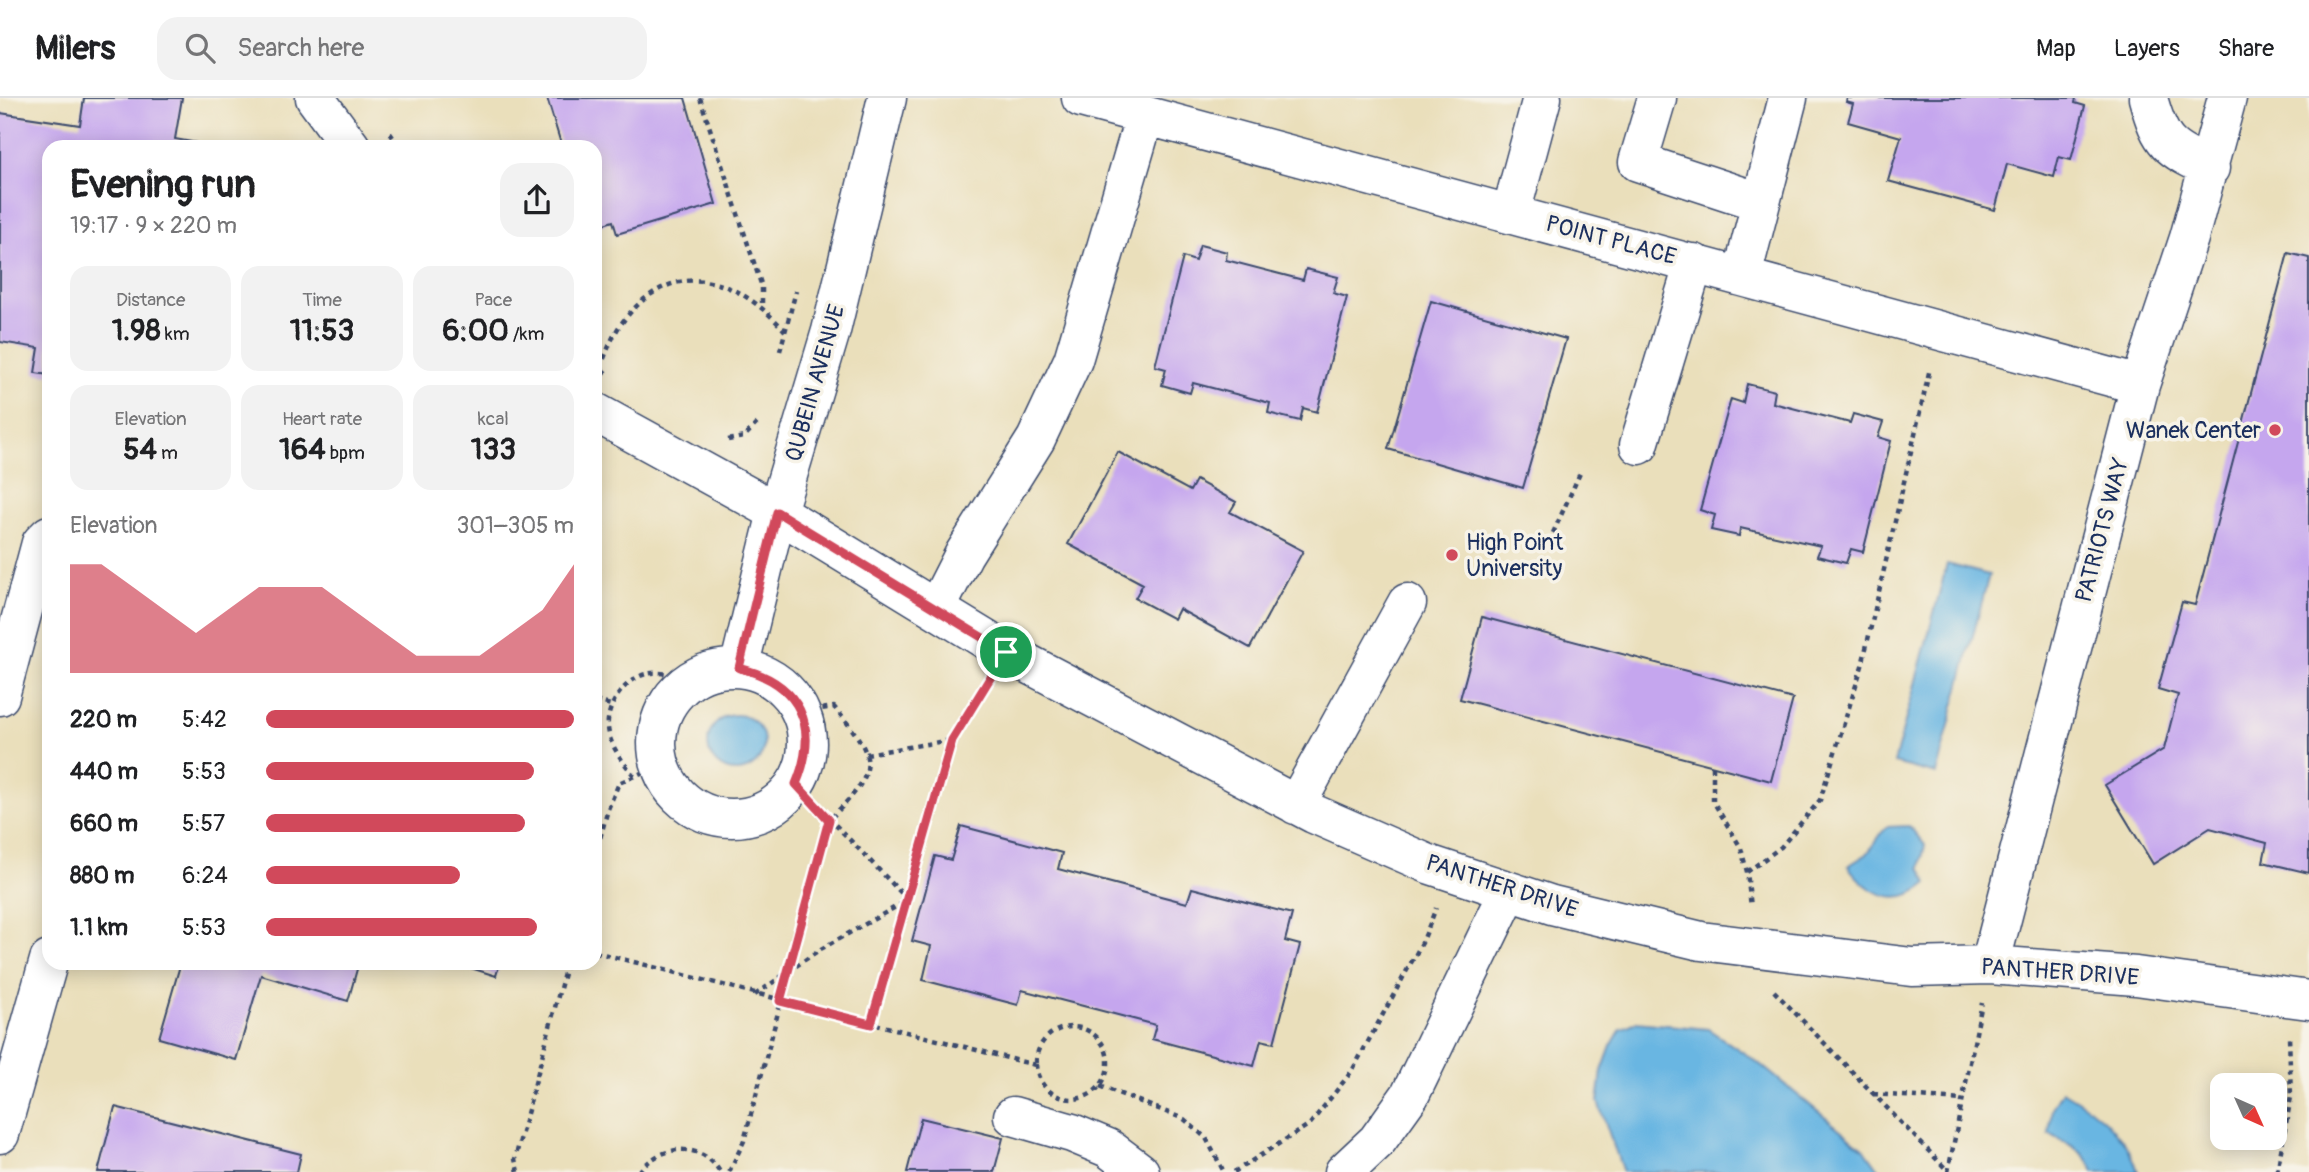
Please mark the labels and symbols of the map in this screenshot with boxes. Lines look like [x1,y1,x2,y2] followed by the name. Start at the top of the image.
[1543,209,1679,271] street label: POINT PLACE
[779,301,851,465] street label: QUBEIN AVENUE
[2126,416,2261,445] place label: Wanek Center
[2267,422,2283,438] marker: Wanek Center
[2069,455,2135,605] street label: PATRIOTS WAY
[1466,528,1564,583] place label: High Point University
[1444,547,1460,563] marker: High Point University
[976,622,1036,682] pin
[1422,848,1582,924] street label: PANTHER DRIVE
[1980,952,2140,992] street label: PANTHER DRIVE
[2210,1073,2287,1150] north arrow

